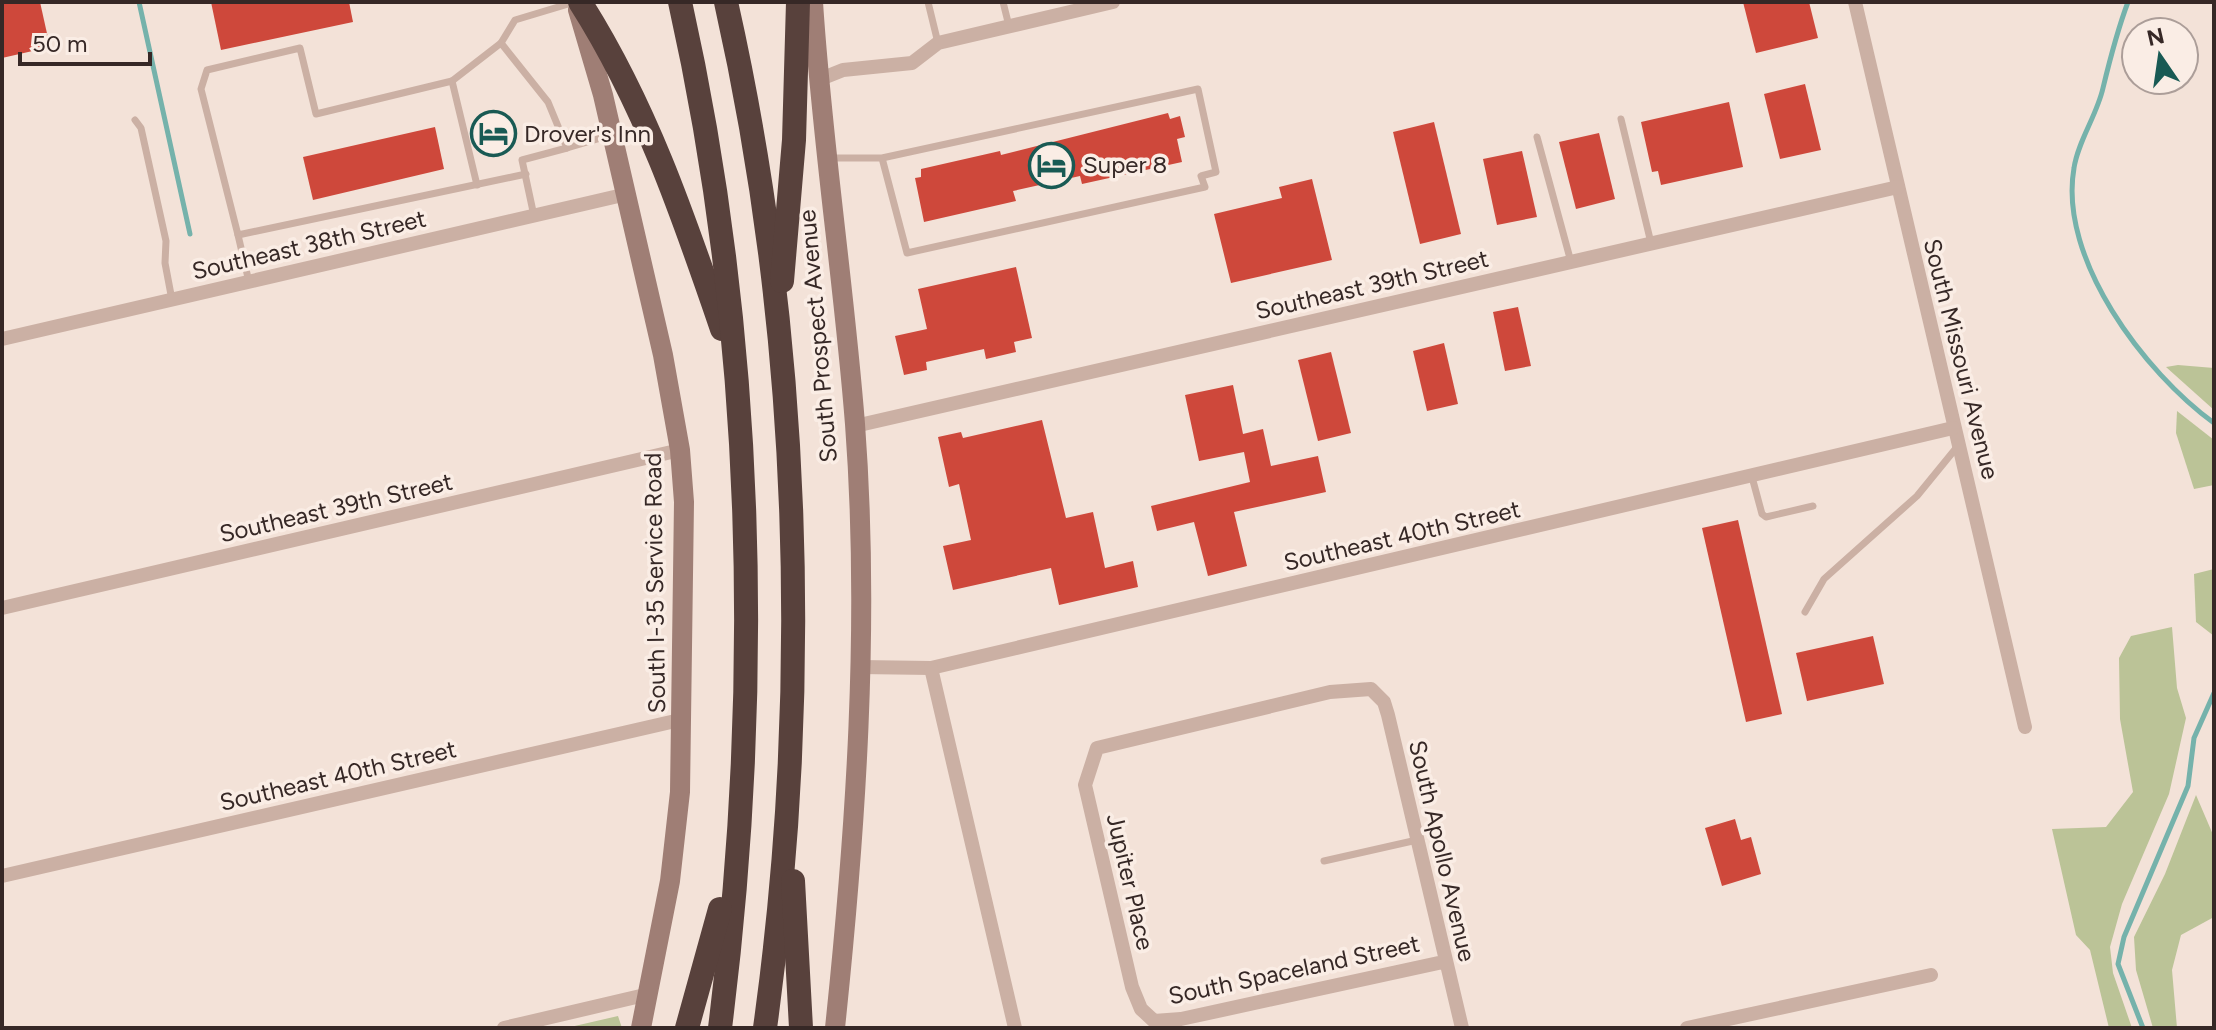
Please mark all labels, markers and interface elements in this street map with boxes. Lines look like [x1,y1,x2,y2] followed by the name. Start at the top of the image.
[20,16,150,66] scale bar
[2120,16,2200,96] north arrow
[2144,22,2167,52] text: N
[32,29,88,58] text: 50 m
[469,110,517,158] hotel icon: Drover's Inn
[524,119,651,148] place label: Drover's Inn
[1028,141,1076,189] hotel icon: Super 8
[1083,150,1167,179] place label: Super 8
[189,203,429,286] street label: Southeast 38th Street
[792,208,843,464] street label: South Prospect Avenue
[1918,236,2005,482] street label: South Missouri Avenue
[1253,244,1491,325] street label: Southeast 39th Street
[638,452,671,714] street label: South I-35 Service Road
[217,467,455,548] street label: Southeast 39th Street
[1281,494,1523,577] street label: Southeast 40th Street
[217,734,459,817] street label: Southeast 40th Street
[1403,737,1482,964] street label: South Apollo Avenue
[1101,811,1160,953] street label: Jupiter Place
[1166,929,1422,1010] street label: South Spaceland Street

